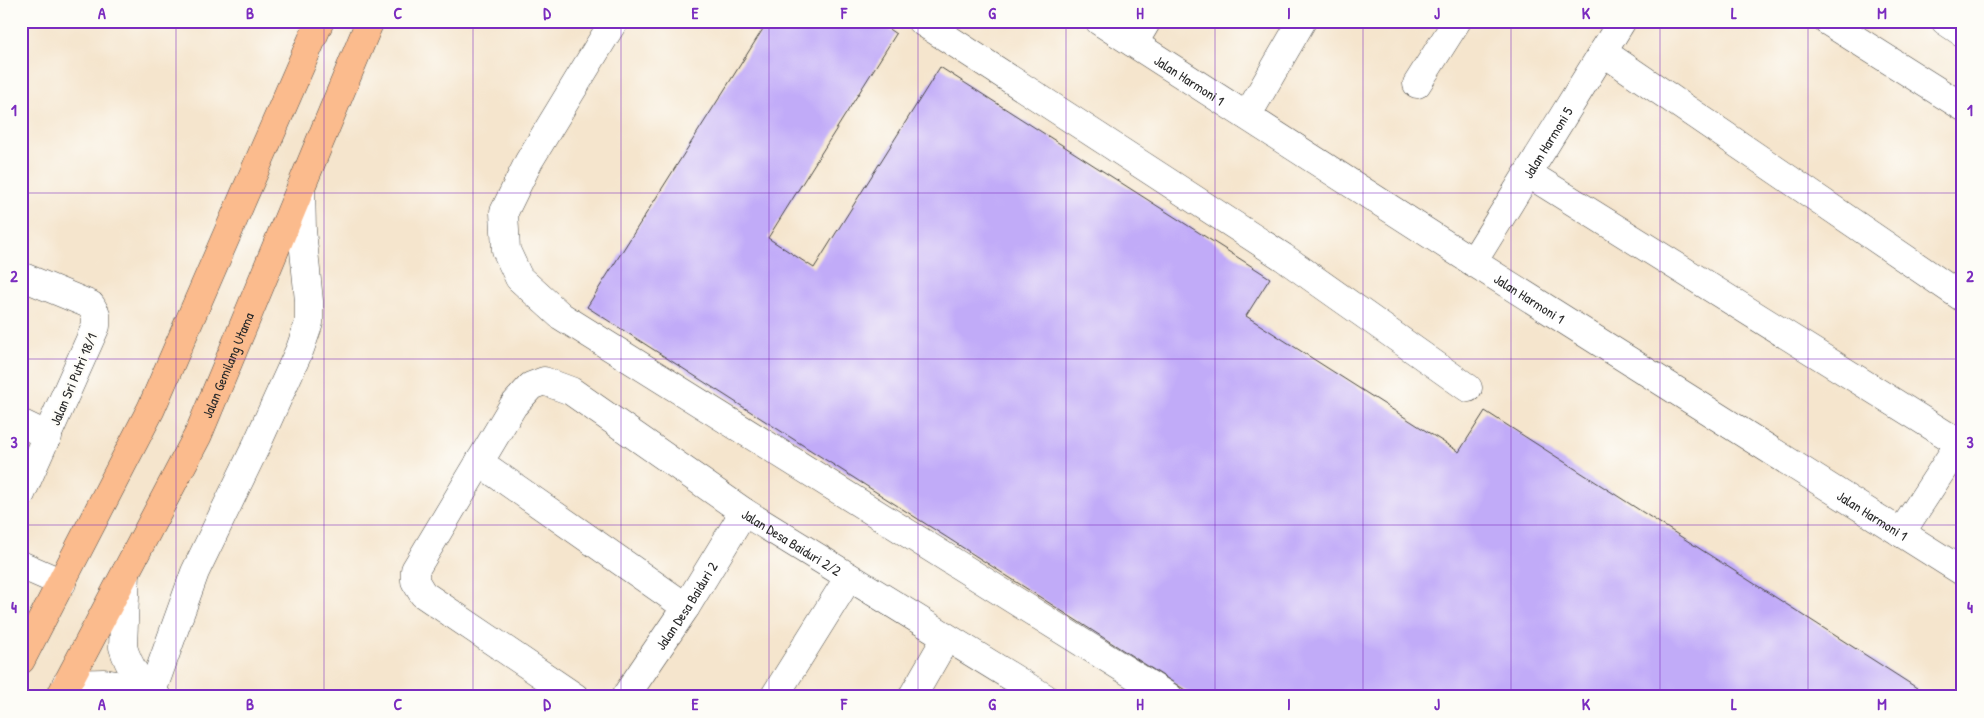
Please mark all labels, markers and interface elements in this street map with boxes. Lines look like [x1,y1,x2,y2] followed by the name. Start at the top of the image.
[98,2,106,24] text: A
[246,2,254,24] text: B
[394,2,403,24] text: C
[543,2,551,24] text: D
[691,2,699,24] text: E
[840,2,848,24] text: F
[988,2,996,24] text: G
[1136,2,1144,24] text: H
[1287,2,1291,24] text: I
[1434,2,1440,24] text: J
[1582,2,1591,24] text: K
[1731,2,1737,24] text: L
[1877,2,1887,24] text: M
[1151,50,1229,109] street label: Jalan Harmoni 1
[11,99,17,121] text: 1
[1967,99,1973,121] text: 1
[1518,103,1576,181] street label: Jalan Harmoni 5
[10,265,18,287] text: 2
[1966,265,1974,287] text: 2
[1491,268,1569,327] street label: Jalan Harmoni 1
[197,309,258,421] street label: Jalan Gemilang Utama
[45,330,101,428] street label: Jalan Sri Putri 18/1
[10,431,18,453] text: 3
[1966,431,1974,453] text: 3
[1834,486,1912,544] street label: Jalan Harmoni 1
[739,504,846,580] street label: Jalan Desa Baiduri 2/2
[651,557,721,653] street label: Jalan Desa Baiduri 2
[11,596,17,618] text: 4
[1967,596,1973,618] text: 4
[98,693,106,715] text: A
[246,693,254,715] text: B
[394,693,403,715] text: C
[543,693,551,715] text: D
[691,693,699,715] text: E
[840,693,848,715] text: F
[988,693,996,715] text: G
[1136,693,1144,715] text: H
[1287,693,1291,715] text: I
[1434,693,1440,715] text: J
[1582,693,1591,715] text: K
[1731,693,1737,715] text: L
[1877,693,1887,715] text: M

